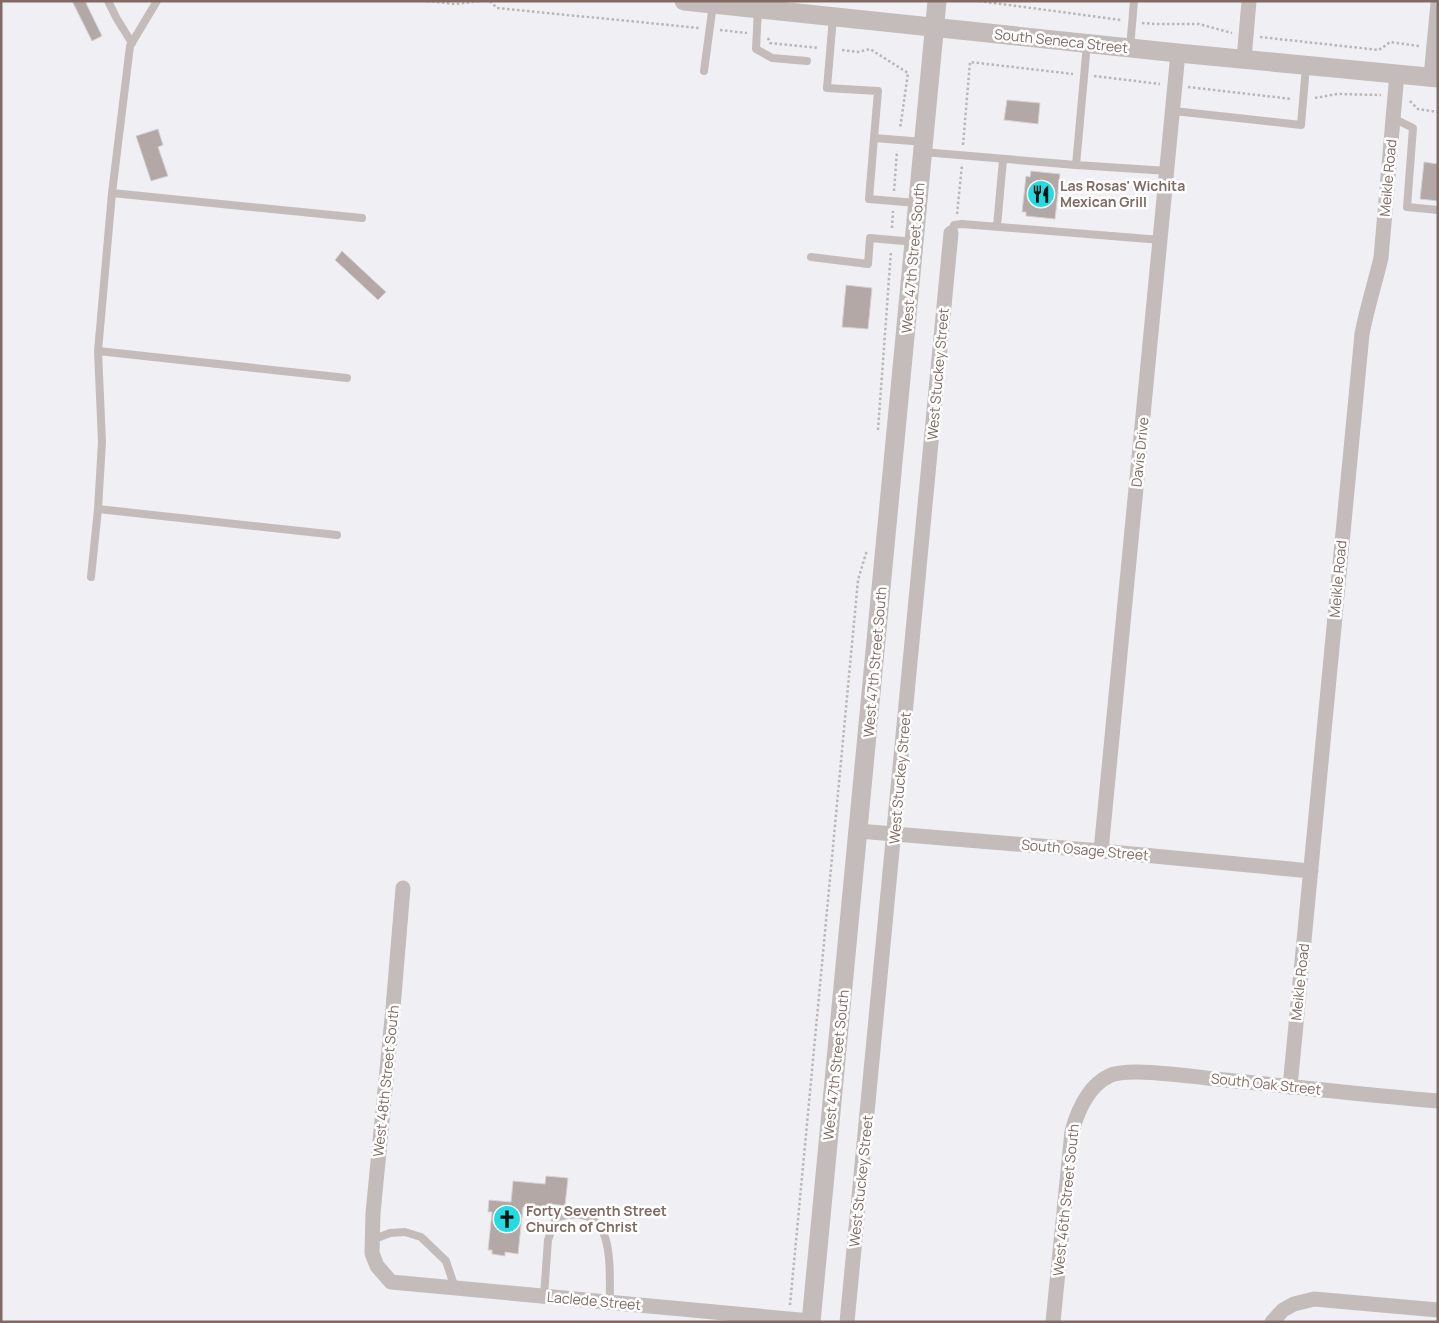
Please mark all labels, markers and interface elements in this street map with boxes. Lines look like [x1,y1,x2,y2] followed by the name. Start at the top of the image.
[993,24,1129,57] street label: South Seneca Street
[1375,138,1400,217] street label: Meikle Road
[1060,176,1185,211] place label: Las Rosas' Wichita Mexican Grill
[1026,179,1056,209] restaurant icon: Las Rosas' Wichita Mexican Grill
[896,182,929,334] street label: West 47th Street South
[922,307,953,441] street label: West Stuckey Street
[1126,416,1153,488] street label: Davis Drive
[1325,539,1350,618] street label: Meikle Road
[858,586,891,738] street label: West 47th Street South
[884,711,915,845] street label: West Stuckey Street
[1021,834,1150,865] street label: South Osage Street
[1286,942,1313,1022] street label: Meikle Road
[818,989,853,1141] street label: West 47th Street South
[368,1004,403,1158] street label: West 48th Street South
[1210,1068,1322,1099] street label: South Oak Street
[844,1114,877,1248] street label: West Stuckey Street
[1048,1123,1083,1277] street label: West 46th Street South
[526,1201,667,1236] place label: Forty Seventh Street Church of Christ
[492,1204,522,1234] church icon: Forty Seventh Street Church of Christ
[546,1287,642,1314] street label: Laclede Street

